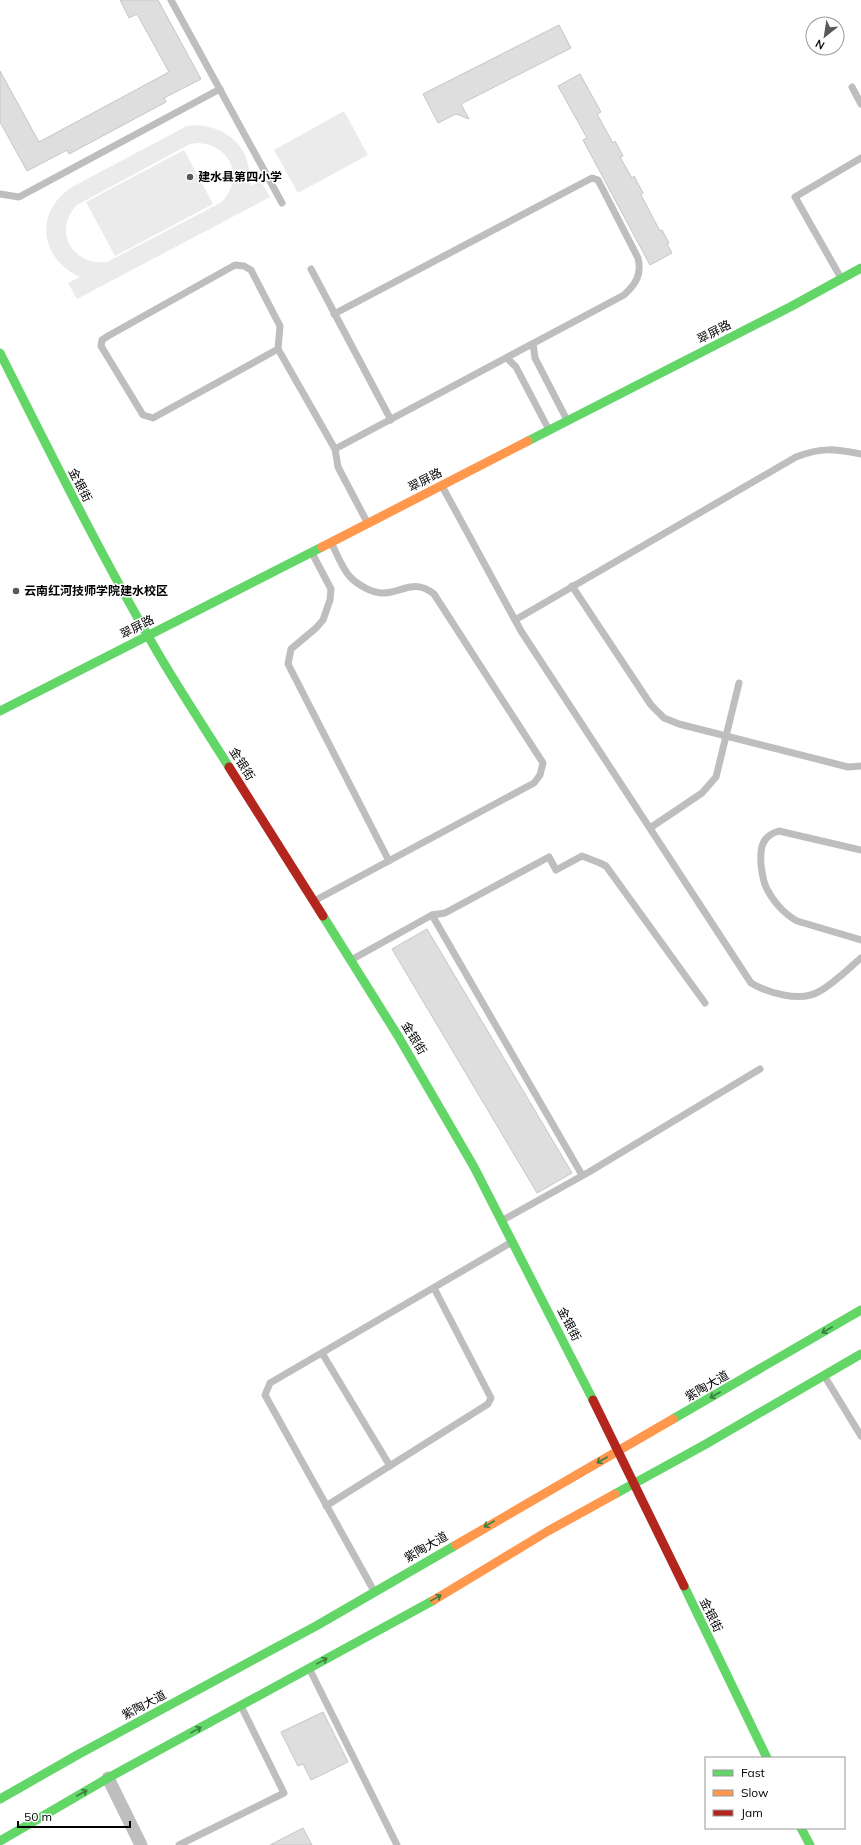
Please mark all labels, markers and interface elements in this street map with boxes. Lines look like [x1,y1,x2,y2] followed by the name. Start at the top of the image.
[805,16,845,56] north arrow
[813,37,827,53] text: N
[198,169,282,184] place label: 建水县第四小学
[185,172,195,182] marker: 建水县第四小学
[694,317,733,346] street label: 翠屏路
[66,465,95,504] street label: 金银街
[405,465,444,494] street label: 翠屏路
[24,583,168,598] place label: 云南红河技师学院建水校区
[11,586,21,596] marker: 云南红河技师学院建水校区
[117,612,156,641] street label: 翠屏路
[227,744,258,783] street label: 金银街
[399,1018,430,1057] street label: 金银街
[555,1304,584,1343] street label: 金银街
[822,1326,833,1334] one-way arrow
[682,1367,731,1404] street label: 紫陶大道
[709,1392,721,1400] one-way arrow
[596,1456,608,1464] one-way arrow
[483,1521,495,1529] one-way arrow
[401,1528,450,1565] street label: 紫陶大道
[429,1594,441,1601] one-way arrow
[697,1595,726,1634] street label: 金银街
[316,1656,328,1664] one-way arrow
[119,1687,168,1722] street label: 紫陶大道
[190,1726,202,1734] one-way arrow
[705,1757,845,1829] legend
[741,1765,765,1780] text: Fast
[741,1785,769,1800] text: Slow
[76,1789,88,1797] one-way arrow
[18,1803,130,1829] scale bar
[741,1805,763,1820] text: Jam
[24,1809,52,1824] text: 50 m

